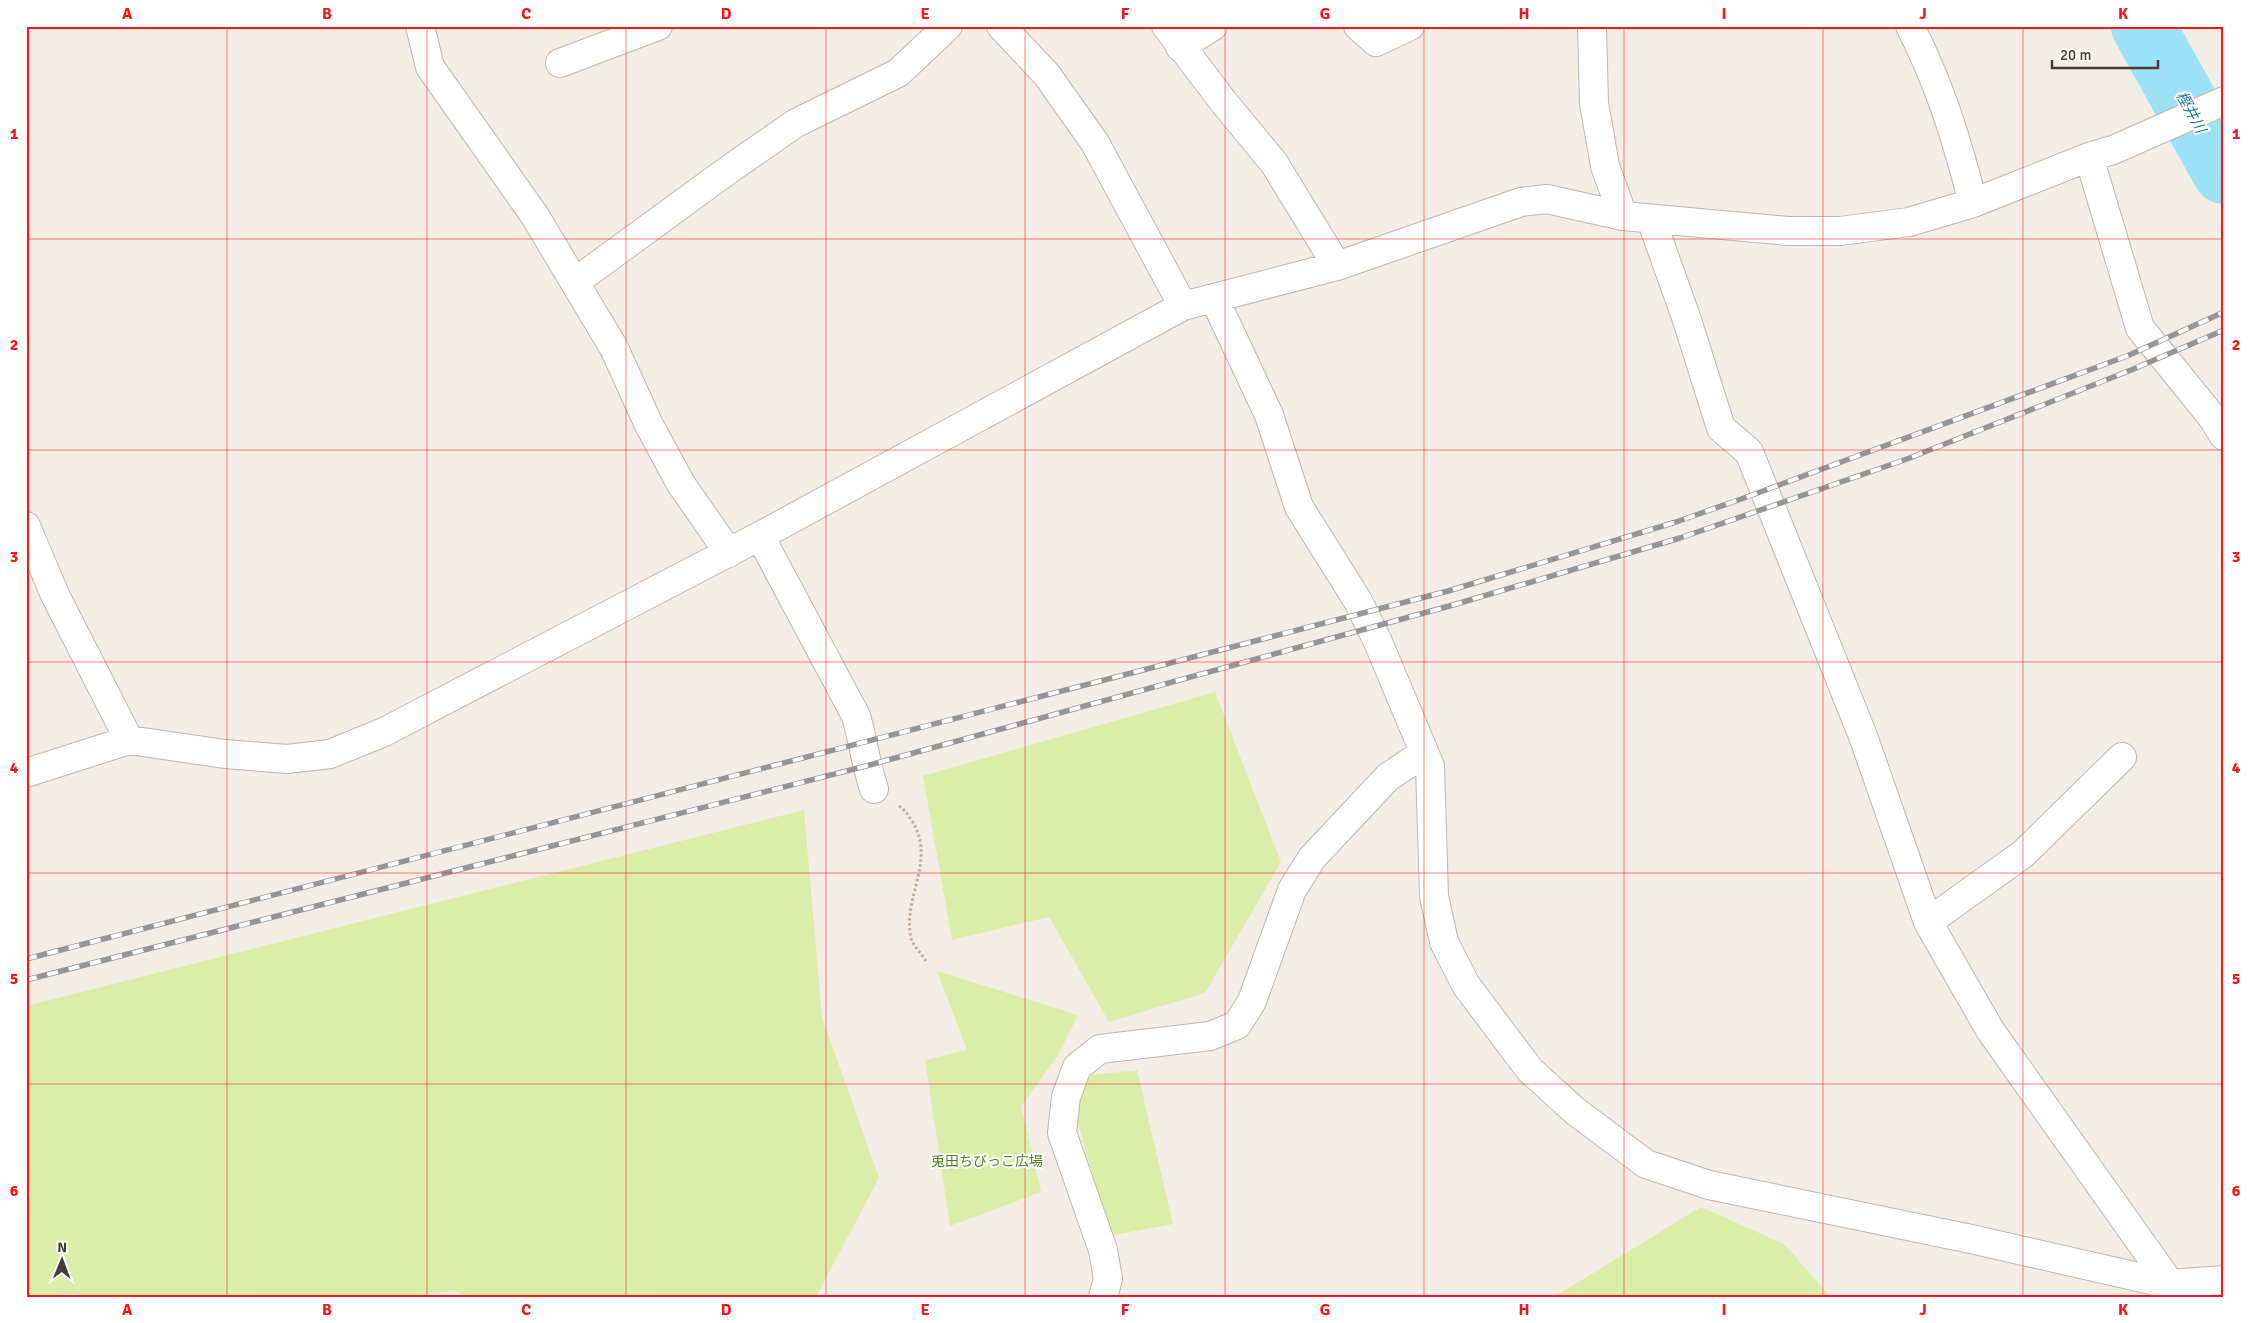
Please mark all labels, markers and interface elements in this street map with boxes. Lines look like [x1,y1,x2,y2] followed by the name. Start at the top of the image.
[122,4,133,24] text: A
[322,4,332,24] text: B
[521,4,531,24] text: C
[721,4,732,24] text: D
[920,4,930,24] text: E
[1121,4,1130,24] text: F
[1320,4,1330,24] text: G
[1519,4,1529,24] text: H
[1721,4,1727,24] text: I
[1919,4,1927,24] text: J
[2118,4,2128,24] text: K
[2052,38,2159,70] scale bar
[2060,46,2091,64] text: 20 m
[2172,88,2211,138] water label: 樫井川
[10,124,19,144] text: 1
[2232,124,2241,144] text: 1
[10,335,18,355] text: 2
[2232,335,2240,355] text: 2
[10,547,18,567] text: 3
[2232,547,2240,567] text: 3
[10,758,19,778] text: 4
[2232,758,2241,778] text: 4
[10,969,18,989] text: 5
[2232,969,2240,989] text: 5
[931,1153,1043,1170] park label: 兎田ちびっこ広場
[10,1181,19,1201] text: 6
[2232,1181,2241,1201] text: 6
[38,1236,88,1286] north arrow
[57,1239,67,1256] text: N
[122,1300,133,1320] text: A
[322,1300,332,1320] text: B
[521,1300,531,1320] text: C
[721,1300,732,1320] text: D
[920,1300,930,1320] text: E
[1121,1300,1130,1320] text: F
[1320,1300,1330,1320] text: G
[1519,1300,1529,1320] text: H
[1721,1300,1727,1320] text: I
[1919,1300,1927,1320] text: J
[2118,1300,2128,1320] text: K

